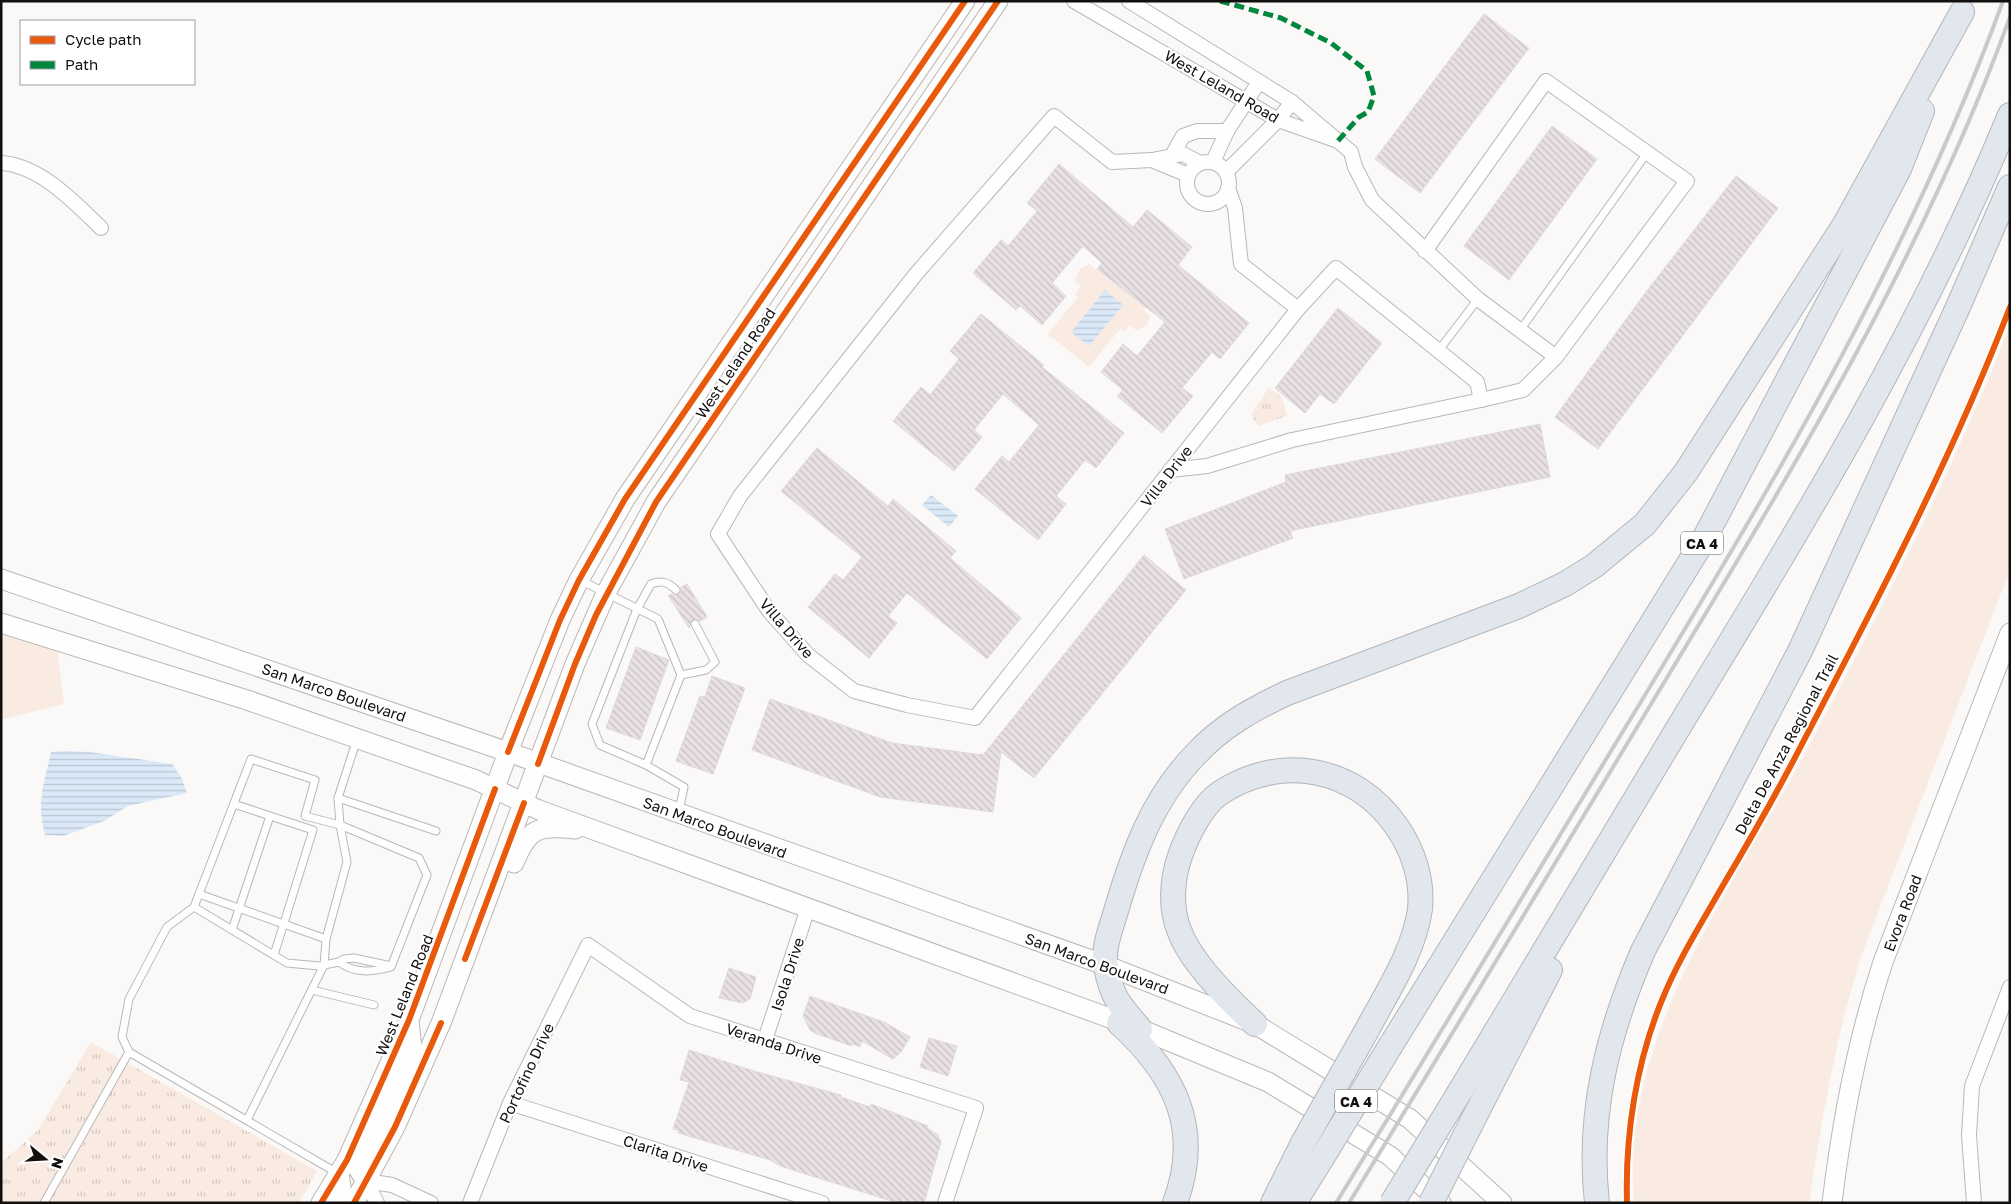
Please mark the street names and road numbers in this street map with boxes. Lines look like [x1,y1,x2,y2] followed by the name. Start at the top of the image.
[1161,46,1283,126] street label: West Leland Road
[691,304,779,422] street label: West Leland Road
[1136,441,1196,510] street label: Villa Drive
[1681,532,1723,554] road number: CA 4
[756,595,818,662] street label: Villa Drive
[1731,650,1842,837] street label: Delta De Anza Regional Trail
[259,659,409,725] street label: San Marco Boulevard
[641,793,789,861] street label: San Marco Boulevard
[1879,872,1925,954] street label: Evora Road
[1023,929,1171,997] street label: San Marco Boulevard
[371,932,437,1058] street label: West Leland Road
[767,935,807,1013] street label: Isola Drive
[724,1019,825,1067] street label: Veranda Drive
[495,1020,557,1126] street label: Portofino Drive
[1335,1090,1377,1112] road number: CA 4
[621,1131,711,1175] street label: Clarita Drive

